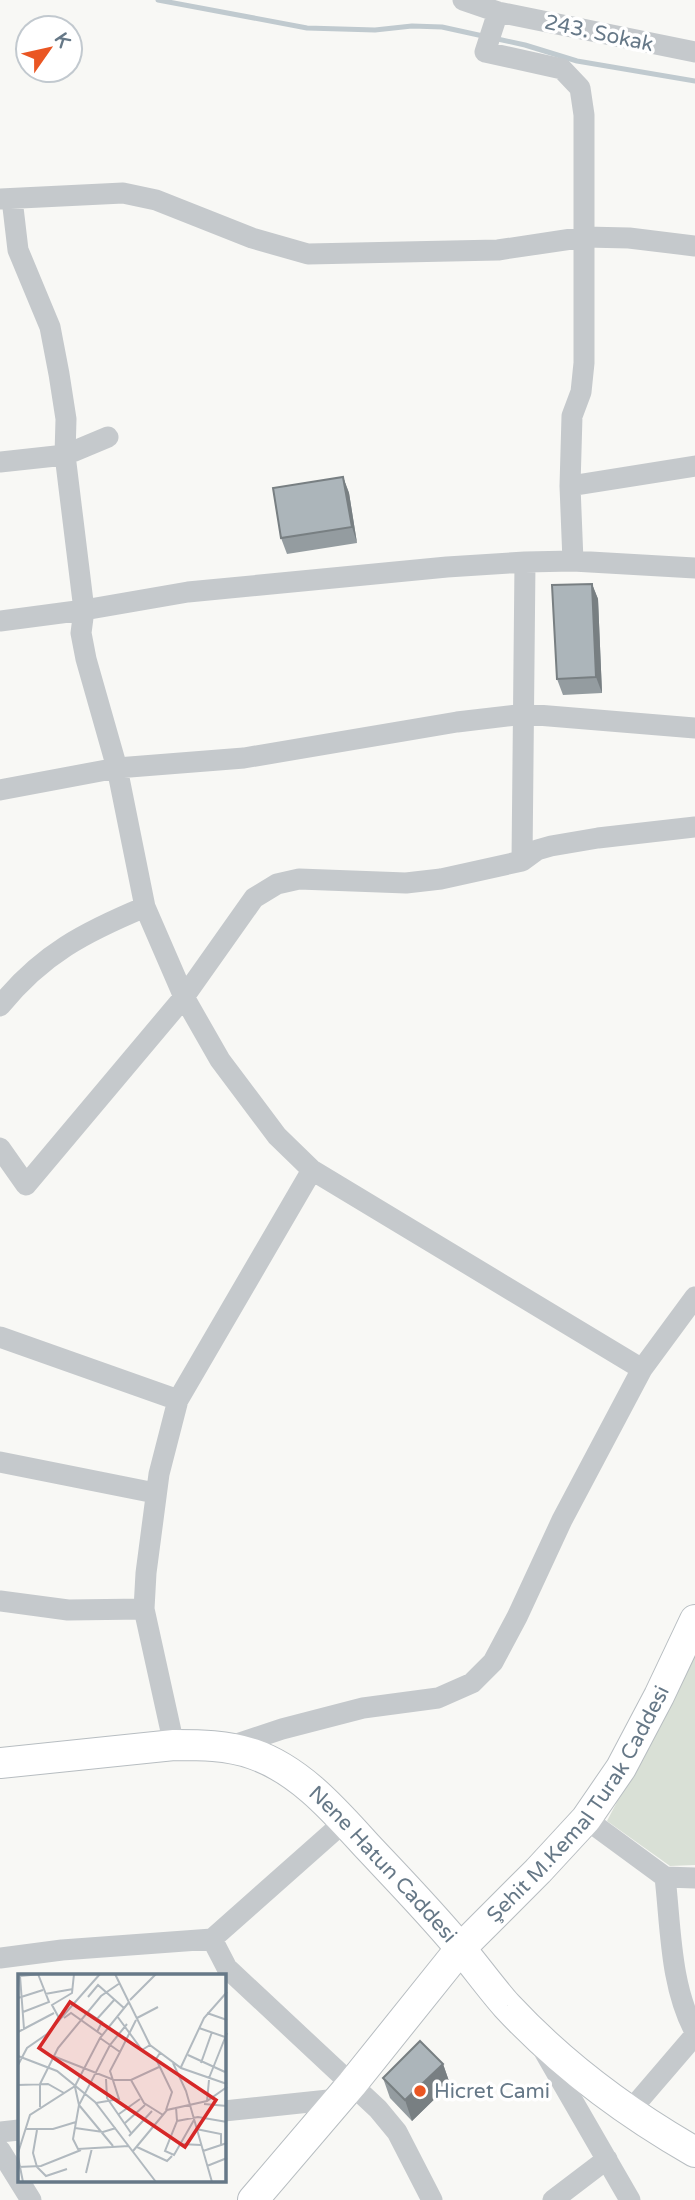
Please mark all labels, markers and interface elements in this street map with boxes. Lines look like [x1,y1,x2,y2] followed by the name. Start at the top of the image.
[542,10,656,57] street label: 243. Sokak
[14,14,84,84] north arrow
[50,29,75,52] text: K
[482,1682,675,1928] street label: Şehit M.Kemal Turak Caddesi
[303,1781,462,1948] street label: Nene Hatun Caddesi
[18,1974,226,2182] inset map
[434,2079,550,2104] place label: Hicret Cami
[412,2083,428,2099] marker: Hicret Cami

